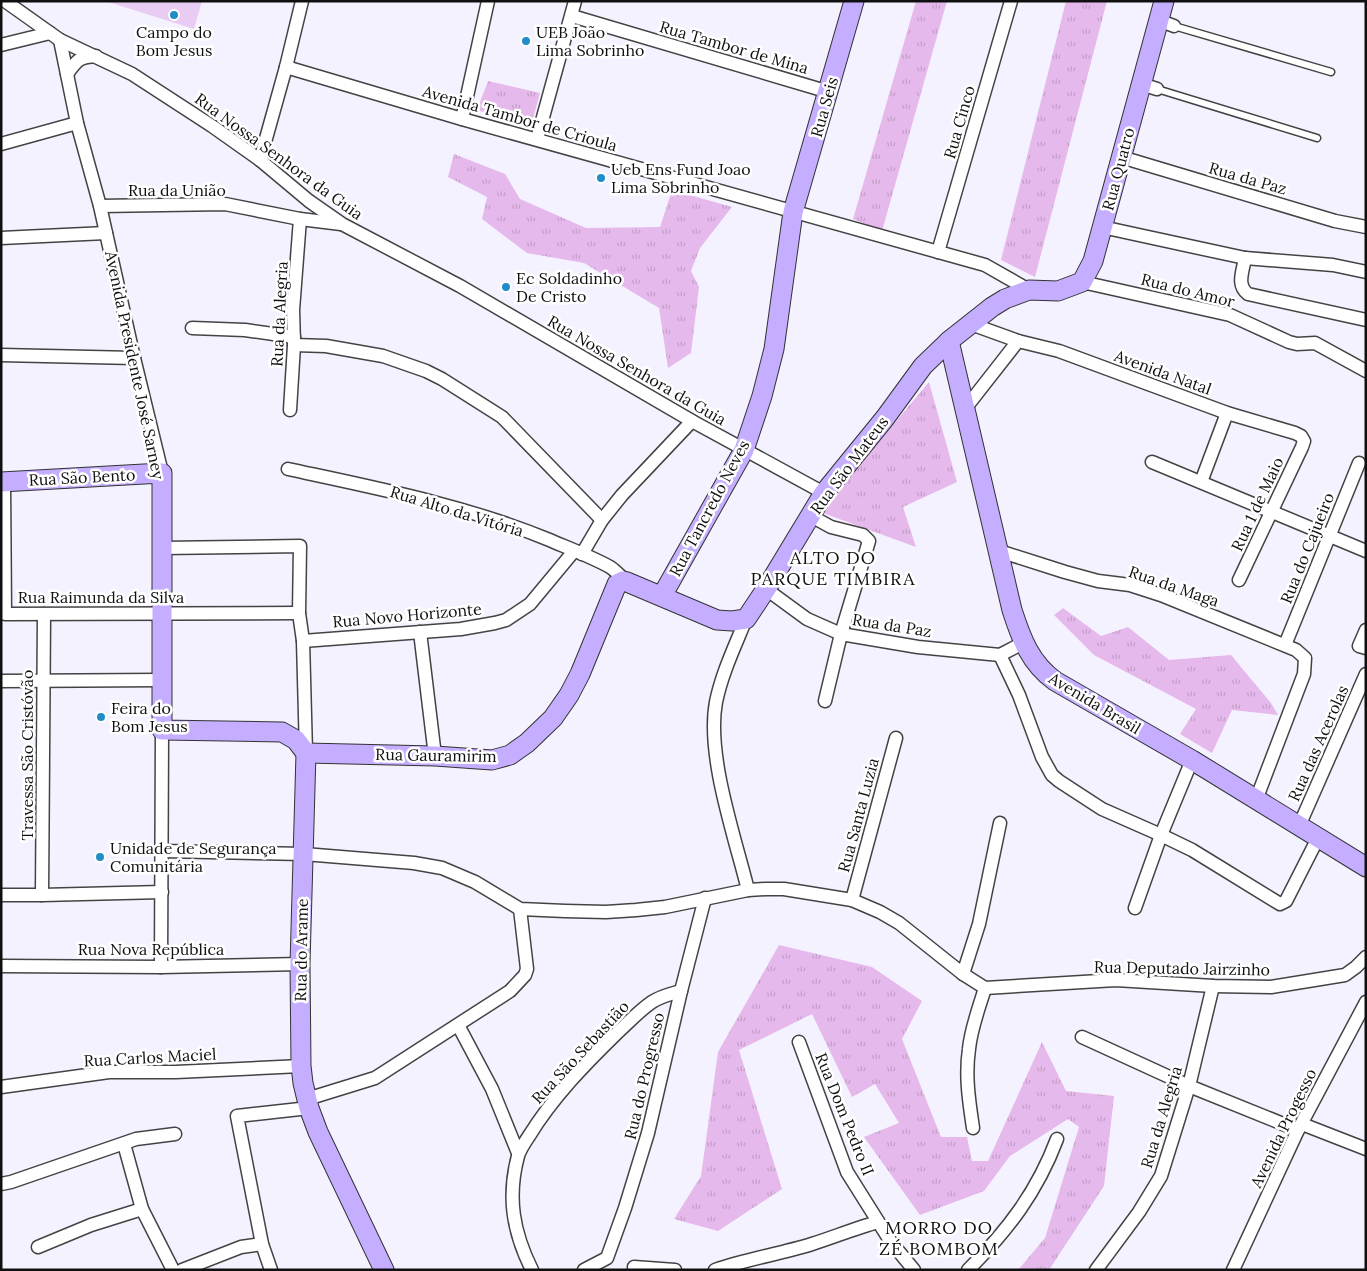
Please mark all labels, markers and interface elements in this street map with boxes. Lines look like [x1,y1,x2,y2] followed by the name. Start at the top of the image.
[168,9,180,21] marker: Campo do Bom Jesus
[657,16,811,78] street label: Rua Tambor de Mina
[136,22,212,60] place label: Campo do Bom Jesus
[536,22,644,60] place label: UEB João Lima Sobrinho
[520,35,532,47] marker: UEB João Lima Sobrinho
[806,75,842,139] street label: Rua Seis
[419,80,620,155] street label: Avenida Tambor de Crioula
[939,83,979,161] street label: Rua Cinco
[191,88,367,224] street label: Rua Nossa Senhora da Guia
[1097,125,1139,213] street label: Rua Quatro
[1207,157,1289,199] street label: Rua da Paz
[611,159,751,197] place label: Ueb Ens Fund Joao Lima Sobrinho
[595,172,607,184] marker: Ueb Ens Fund Joao Lima Sobrinho
[128,180,226,200] street label: Rua da União
[101,248,169,482] street label: Avenida Presidente José Sarney
[266,261,292,367] street label: Rua da Alegria
[516,268,622,306] place label: Ec Soldadinho De Cristo
[1139,269,1237,311] street label: Rua do Amor
[500,281,512,293] marker: Ec Soldadinho De Cristo
[544,311,730,429] street label: Rua Nossa Senhora da Guia
[1111,345,1214,399] street label: Avenida Natal
[806,412,892,518] street label: Rua São Mateus
[665,436,753,580] street label: Rua Tancredo Neves
[1227,454,1287,554] street label: Rua 1 de Maio
[28,464,136,490] street label: Rua São Bento
[388,481,526,541] street label: Rua Alto da Vitória
[1276,490,1338,606] street label: Rua do Cajueiro
[750,546,916,590] district label: ALTO DO PARQUE TIMBIRA
[1126,561,1222,611] street label: Rua da Maga
[18,587,184,607] street label: Rua Raimunda da Silva
[332,598,483,631] street label: Rua Novo Horizonte
[851,609,933,641] street label: Rua da Paz
[1045,667,1145,738] street label: Avenida Brasil
[17,670,37,840] street label: Travessa São Cristóvão
[1283,682,1353,804] street label: Rua das Acerolas
[111,698,188,736] place label: Feira do Bom Jesus
[95,711,107,723] marker: Feira do Bom Jesus
[375,744,497,766] street label: Rua Gauramirim
[833,756,883,874] street label: Rua Santa Luzia
[110,838,277,876] place label: Unidade de Segurança Comunitária
[94,851,106,863] marker: Unidade de Segurança Comunitária
[290,898,312,1002] street label: Rua do Arame
[78,939,224,959] street label: Rua Nova República
[1094,956,1270,980] street label: Rua Deputado Jairzinho
[527,996,633,1108] street label: Rua São Sebastião
[620,1011,668,1141] street label: Rua do Progresso
[83,1044,217,1070] street label: Rua Carlos Maciel
[811,1050,879,1178] street label: Rua Dom Pedro II
[1136,1064,1186,1170] street label: Rua da Alegria
[1245,1065,1321,1192] street label: Avenida Progesso
[879,1216,999,1260] district label: MORRO DO ZÉ BOMBOM

